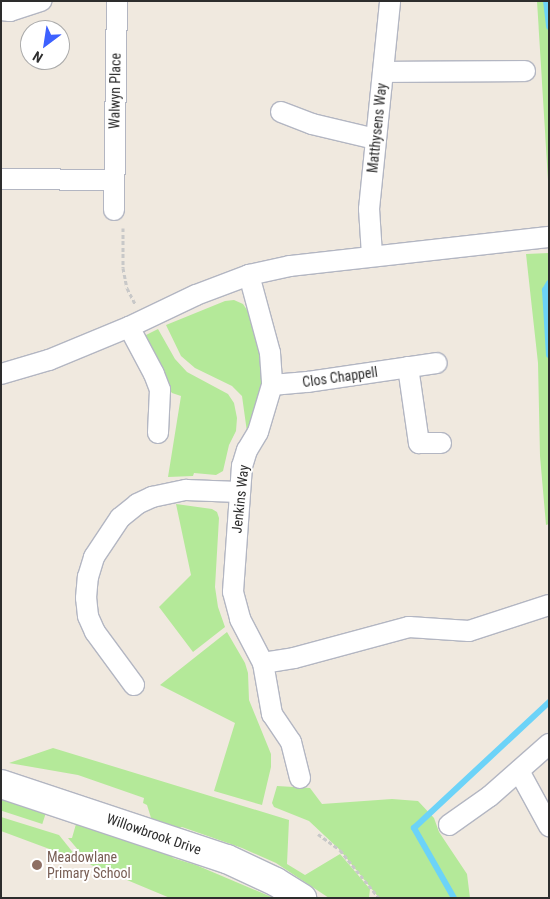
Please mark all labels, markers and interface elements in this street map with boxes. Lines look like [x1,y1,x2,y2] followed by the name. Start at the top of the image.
[20,20,70,70] north arrow
[30,48,46,66] text: N
[106,53,124,129] street label: Walwyn Place
[364,82,390,174] street label: Matthysens Way
[301,363,379,391] street label: Clos Chappell
[228,464,252,534] street label: Jenkins Way
[104,810,204,858] street label: Willowbrook Drive
[47,849,131,882] place label: Meadowlane Primary School
[31,859,43,871] marker: Meadowlane Primary School

